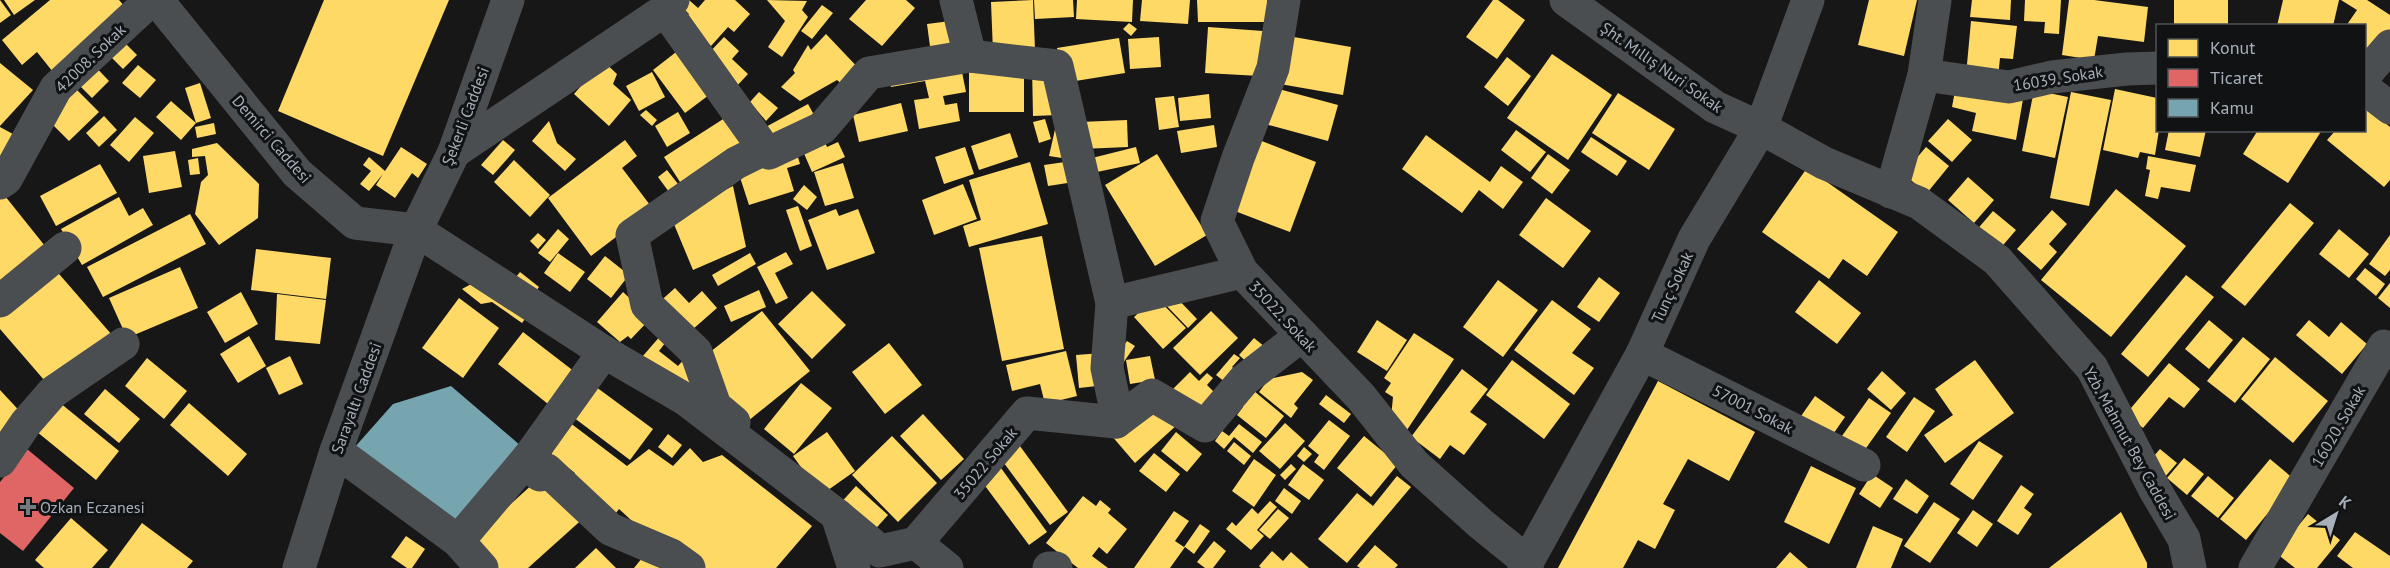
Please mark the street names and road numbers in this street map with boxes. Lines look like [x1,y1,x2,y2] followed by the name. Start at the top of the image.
[1597,17,1727,117] street label: Şht. Mıllış Nuri Sokak
[51,19,130,97] street label: 42008. Sokak
[2012,61,2105,95] street label: 16039. Sokak
[437,64,493,168] street label: Şekerli Caddesi
[228,91,316,187] street label: Demirci Caddesi
[1647,248,1697,326] street label: Tunç Sokak
[1245,276,1321,356] street label: 35022. Sokak
[327,340,385,456] street label: Sarayaltı Caddesi
[2080,363,2180,523] street label: Yzb. Mahmut Bey Caddesi
[1709,380,1797,438] street label: 57001 Sokak
[2307,382,2369,470] street label: 16020. Sokak
[949,423,1021,503] street label: 35022 Sokak

